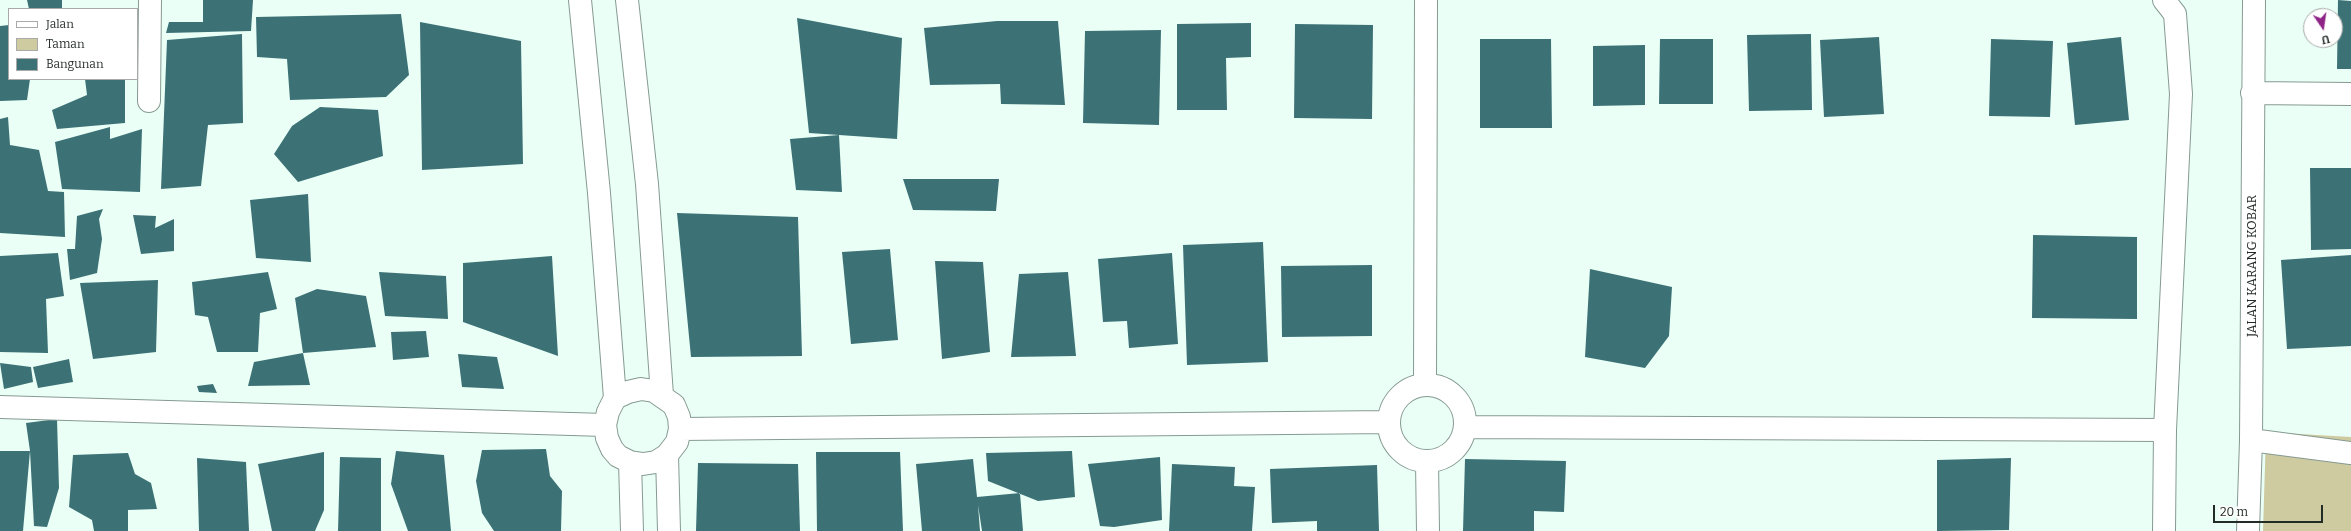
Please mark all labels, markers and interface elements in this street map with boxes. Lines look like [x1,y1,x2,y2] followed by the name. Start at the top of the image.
[8,8,138,80] legend
[2303,8,2343,48] north arrow
[46,17,74,31] text: Jalan
[2320,32,2331,46] text: U
[46,37,85,51] text: Taman
[46,57,104,71] text: Bangunan
[2244,195,2260,337] street label: JALAN KARANG KOBAR
[2215,497,2325,523] scale bar
[2220,505,2248,519] text: 20 m

